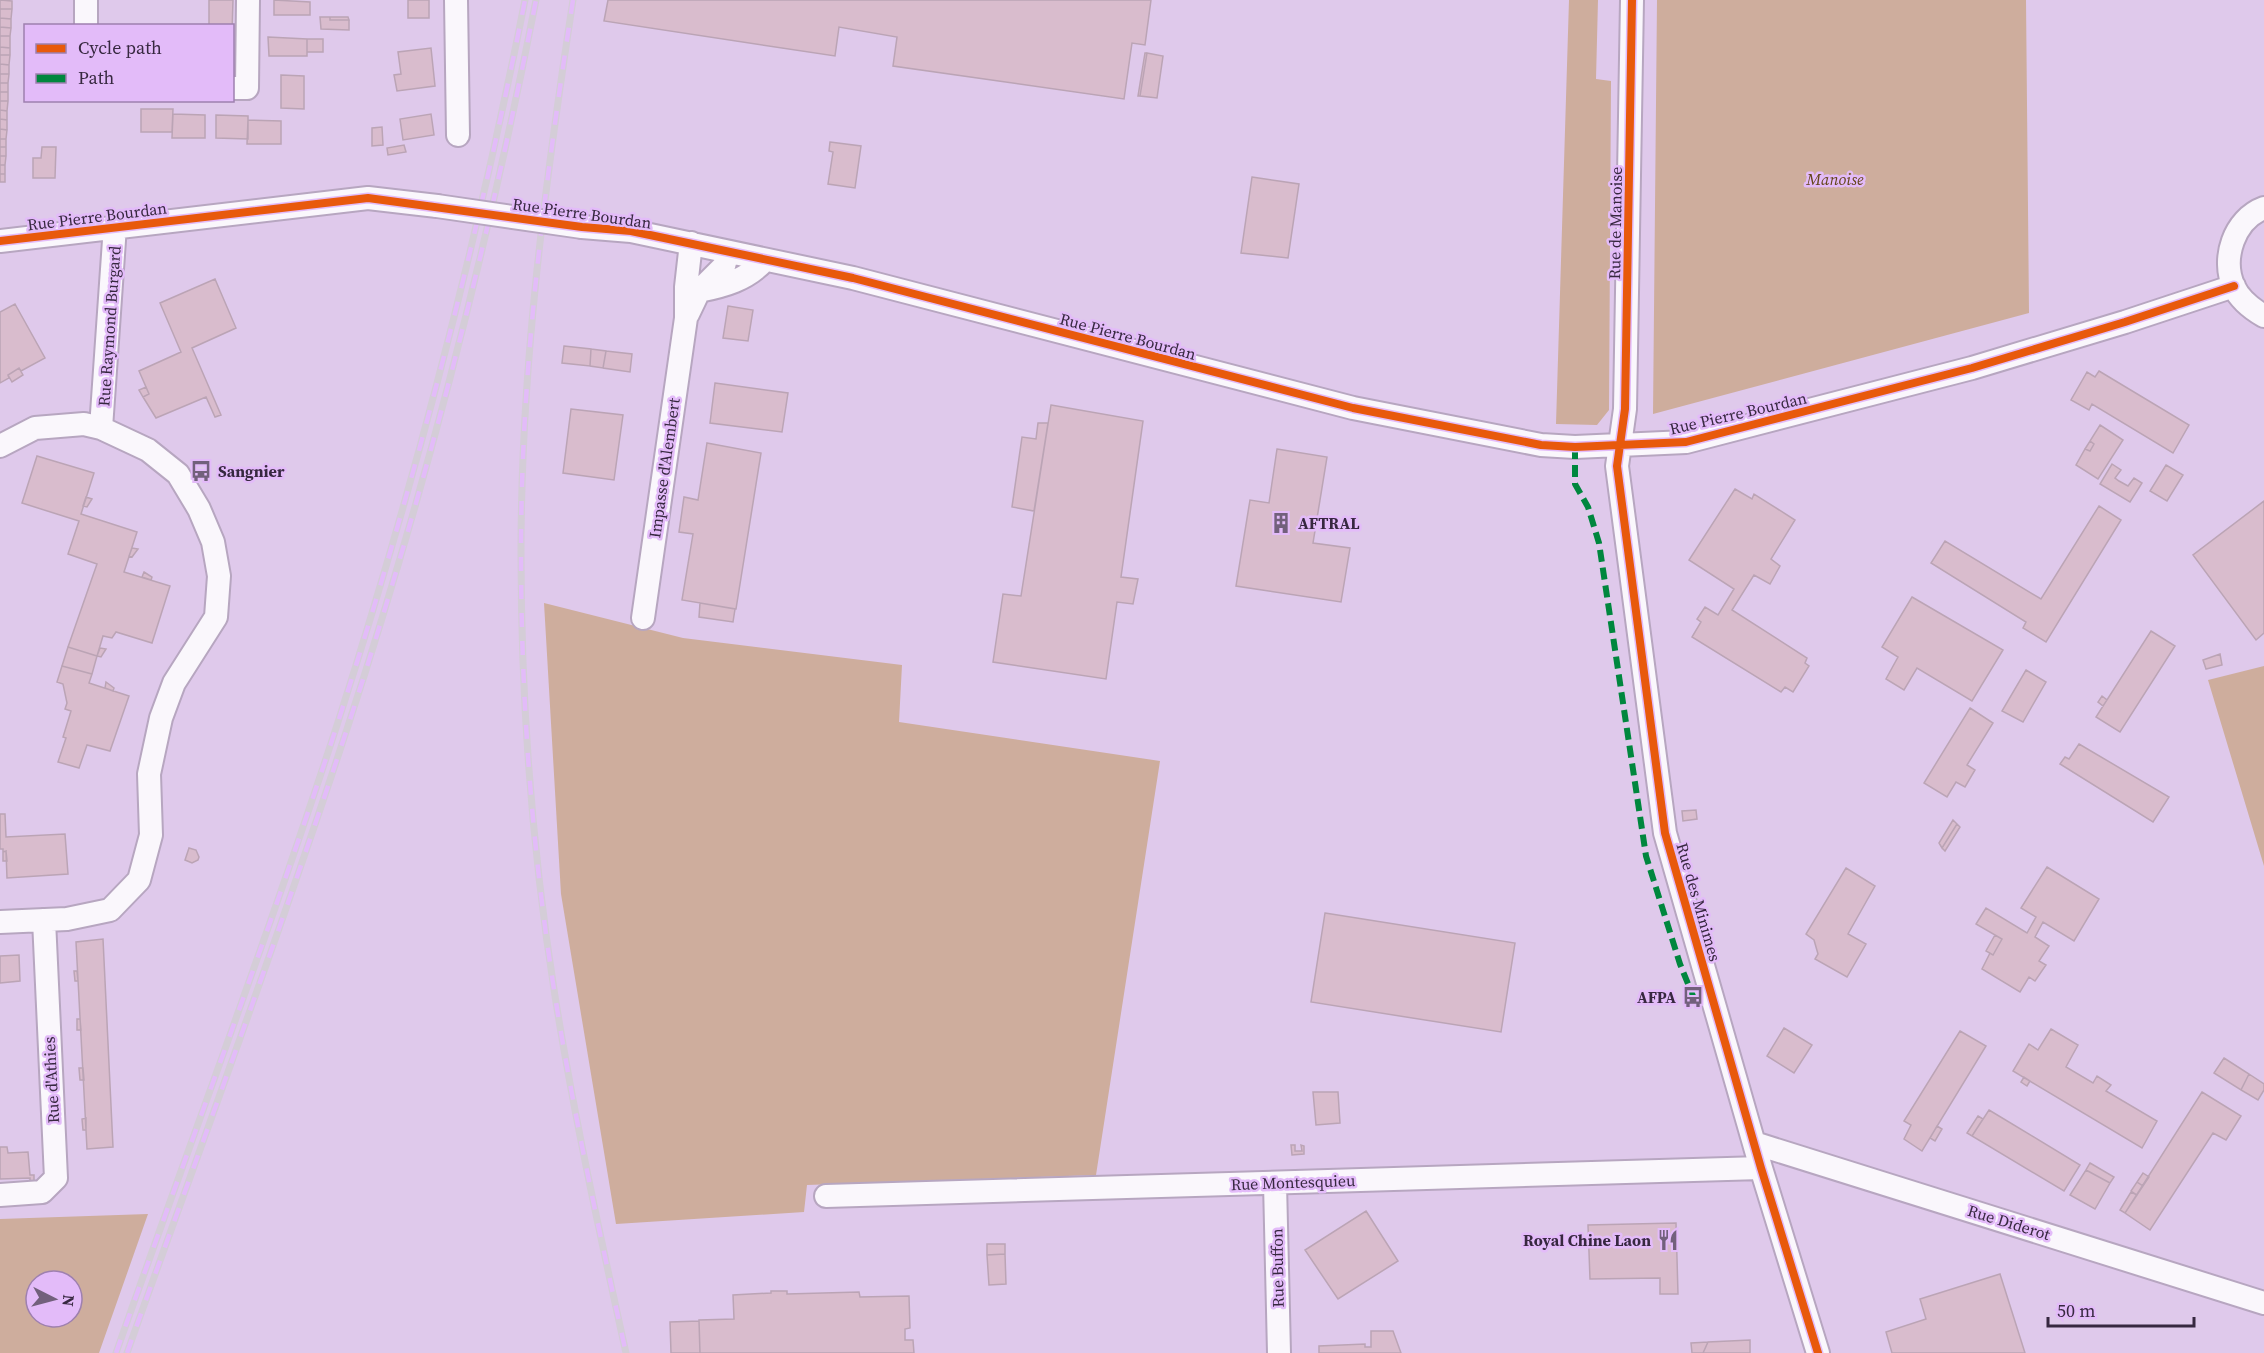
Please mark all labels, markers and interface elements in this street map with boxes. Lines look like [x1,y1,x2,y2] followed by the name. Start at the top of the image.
[24,24,234,102] legend
[78,35,162,60] text: Cycle path
[78,65,115,90] text: Path
[1603,166,1627,280] street label: Rue de Manoise
[1806,168,1864,190] park label: Manoise
[511,192,653,234] street label: Rue Pierre Bourdan
[26,196,168,235] street label: Rue Pierre Bourdan
[92,245,126,407] street label: Rue Raymond Burgard
[1057,307,1199,365] street label: Rue Pierre Bourdan
[1667,386,1809,440] street label: Rue Pierre Bourdan
[643,396,685,539] street label: Impasse d'Alembert
[189,459,213,483] bus stop icon: Sangnier
[218,460,285,482] place label: Sangnier
[1269,511,1293,535] building icon: AFTRAL
[1298,512,1359,534] place label: AFTRAL
[1672,840,1726,964] street label: Rue des Minimes
[1681,985,1705,1009] bus stop icon: AFPA
[1637,986,1676,1008] place label: AFPA
[38,1036,64,1124] street label: Rue d'Athies
[1230,1169,1356,1195] street label: Rue Montesquieu
[1965,1199,2054,1245] street label: Rue Diderot
[1265,1228,1289,1308] street label: Rue Buffon
[1656,1228,1680,1252] restaurant icon: Royal Chine Laon
[1523,1229,1651,1251] place label: Royal Chine Laon
[24,1269,84,1329] north arrow
[2048,1290,2194,1328] scale bar
[57,1294,80,1308] text: N
[2057,1298,2095,1323] text: 50 m

